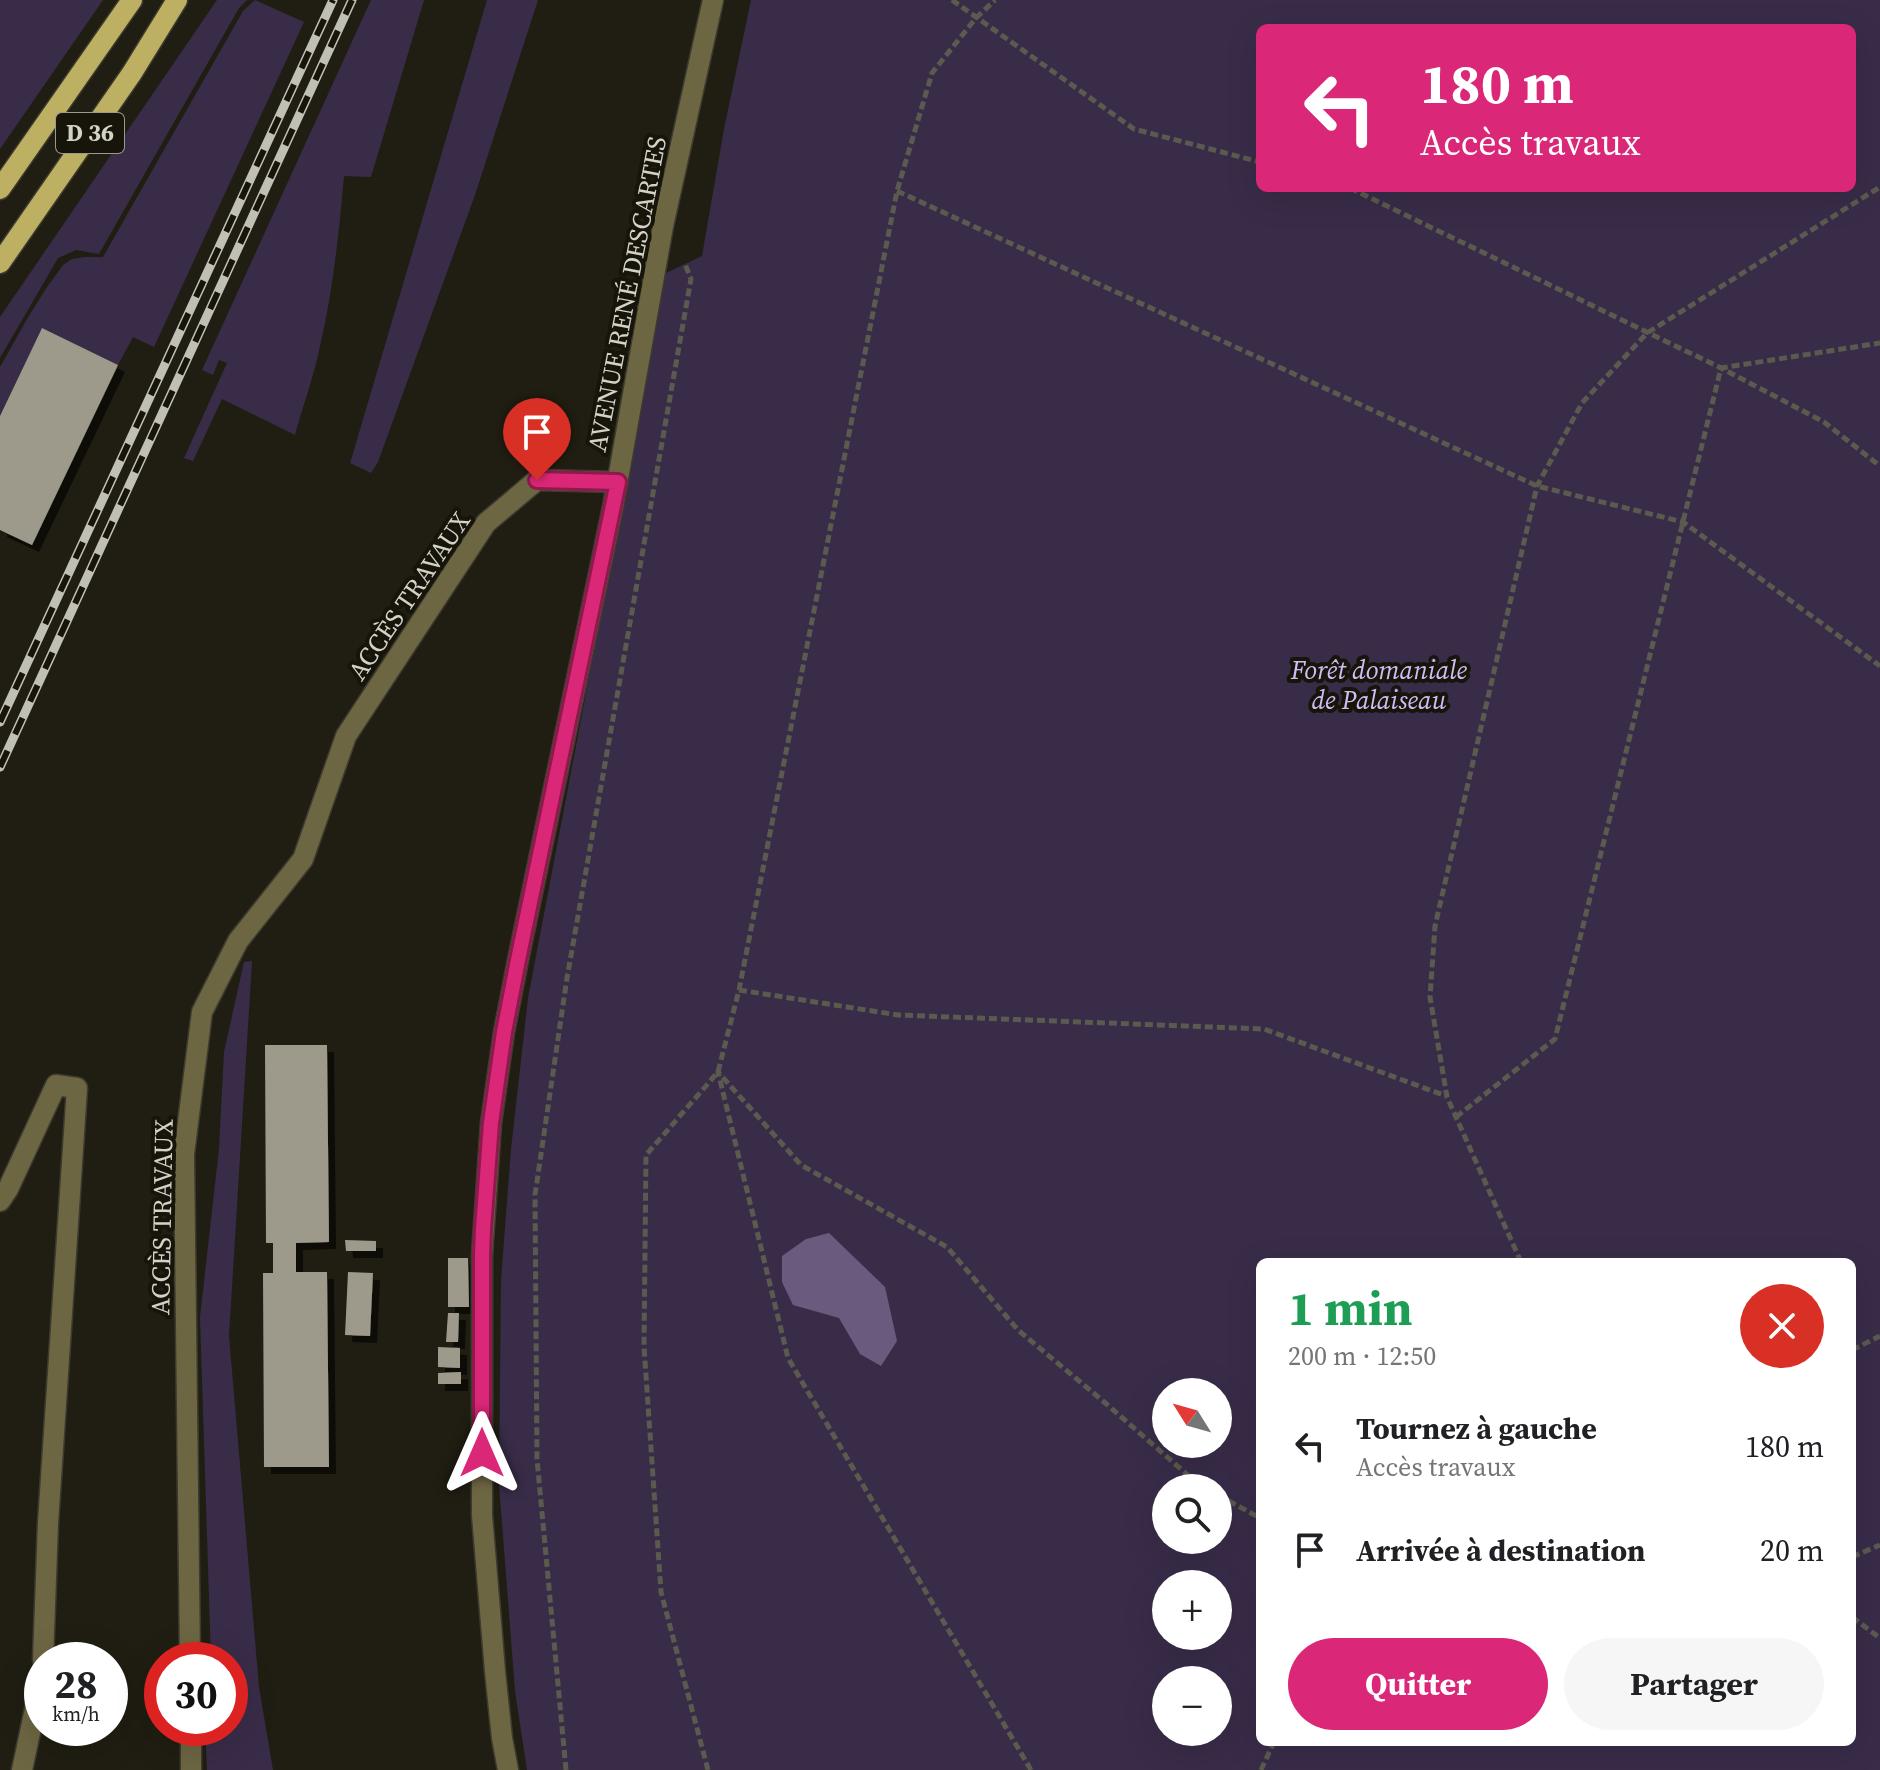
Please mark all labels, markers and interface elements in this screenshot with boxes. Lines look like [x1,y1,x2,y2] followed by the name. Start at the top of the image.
[1420,45,1574,122] text: 180 m
[1288,56,1392,160] icon: left
[56,113,124,153] road number: D 36
[1420,118,1641,167] text: Accès travaux
[579,133,675,455] street label: AVENUE RENÉ DESCARTES
[503,398,571,480] pin
[515,410,559,454] icon: arrive
[339,505,479,687] street label: ACCÈS TRAVAUX
[1290,652,1468,718] park label: Forêt domaniale de Palaiseau
[142,1119,182,1315] street label: ACCÈS TRAVAUX
[1288,1275,1413,1341] text: 1 min
[1740,1284,1824,1368] button: close
[1288,1338,1436,1374] text: 200 m · 12:50
[1152,1378,1232,1458] north arrow
[1152,1378,1232,1746] map controls
[1356,1408,1597,1449] text: Tournez à gauche
[440,1411,524,1495] position arrow
[1288,1424,1332,1468] icon: left
[1745,1426,1824,1467] text: 180 m
[1356,1449,1515,1485] text: Accès travaux
[1152,1474,1232,1554] button: search
[1288,1528,1332,1572] icon: arrive
[1356,1530,1646,1571] text: Arrivée à destination
[1760,1530,1824,1571] text: 20 m
[1152,1570,1232,1650] button: +
[1288,1638,1548,1730] button: Quitter
[1564,1638,1824,1730] button: Partager
[144,1642,248,1746] speed limit sign: 30
[54,1657,98,1711] text: 28
[1152,1666,1232,1746] button: −
[52,1700,100,1728] text: km/h

